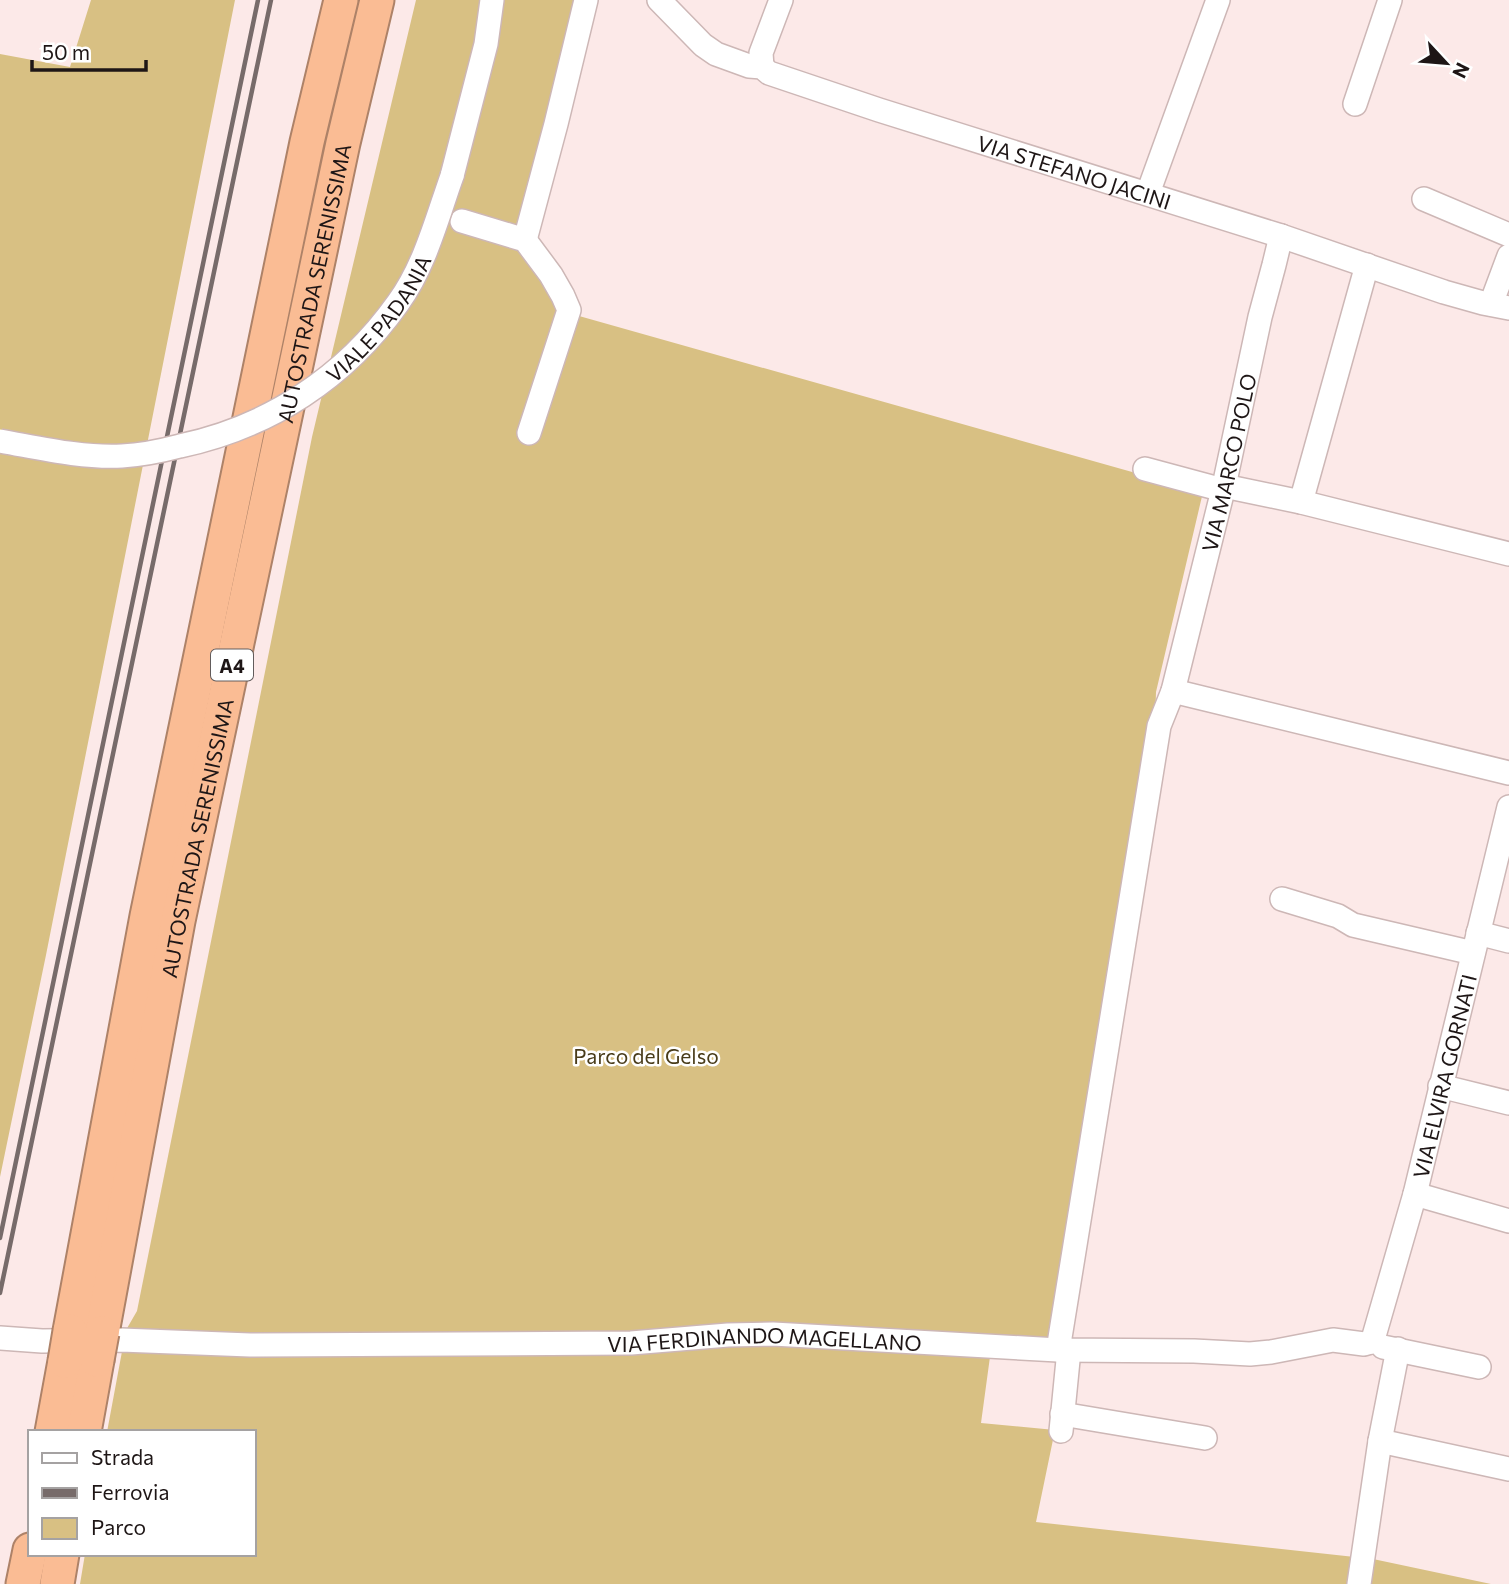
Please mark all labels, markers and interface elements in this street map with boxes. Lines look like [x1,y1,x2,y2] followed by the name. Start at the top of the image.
[32,28,145,72] scale bar
[1411,28,1481,98] north arrow
[42,39,90,64] text: 50 m
[1448,59,1475,82] text: N
[975,129,1174,213] street label: VIA STEFANO JACINI
[271,141,355,425] street label: AUTOSTRADA SERENISSIMA
[320,251,435,387] street label: VIALE PADANIA
[1196,371,1260,554] street label: VIA MARCO POLO
[211,650,253,680] road number: A4
[155,696,237,980] street label: AUTOSTRADA SERENISSIMA
[1407,971,1480,1180] street label: VIA ELVIRA GORNATI
[573,1043,719,1068] park label: Parco del Gelso
[607,1321,922,1356] street label: VIA FERDINANDO MAGELLANO
[28,1430,256,1556] legend
[91,1444,154,1469] text: Strada
[91,1479,169,1504] text: Ferrovia
[91,1514,146,1539] text: Parco

